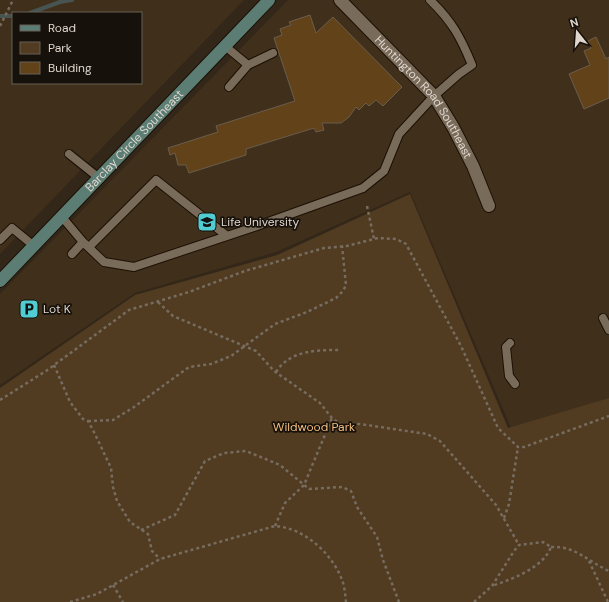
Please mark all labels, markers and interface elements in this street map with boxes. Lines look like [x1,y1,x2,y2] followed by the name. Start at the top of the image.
[12,12,142,84] legend
[557,12,597,52] north arrow
[568,15,580,30] text: N
[48,20,76,36] text: Road
[371,32,476,162] street label: Huntington Road Southeast
[48,40,72,56] text: Park
[48,60,92,76] text: Building
[81,86,187,195] street label: Barclay Circle Southeast
[196,211,218,233] school or university icon: Life University
[221,214,300,230] place label: Life University
[18,298,40,320] parking icon: Lot K
[43,301,71,317] place label: Lot K
[273,419,355,435] park label: Wildwood Park

